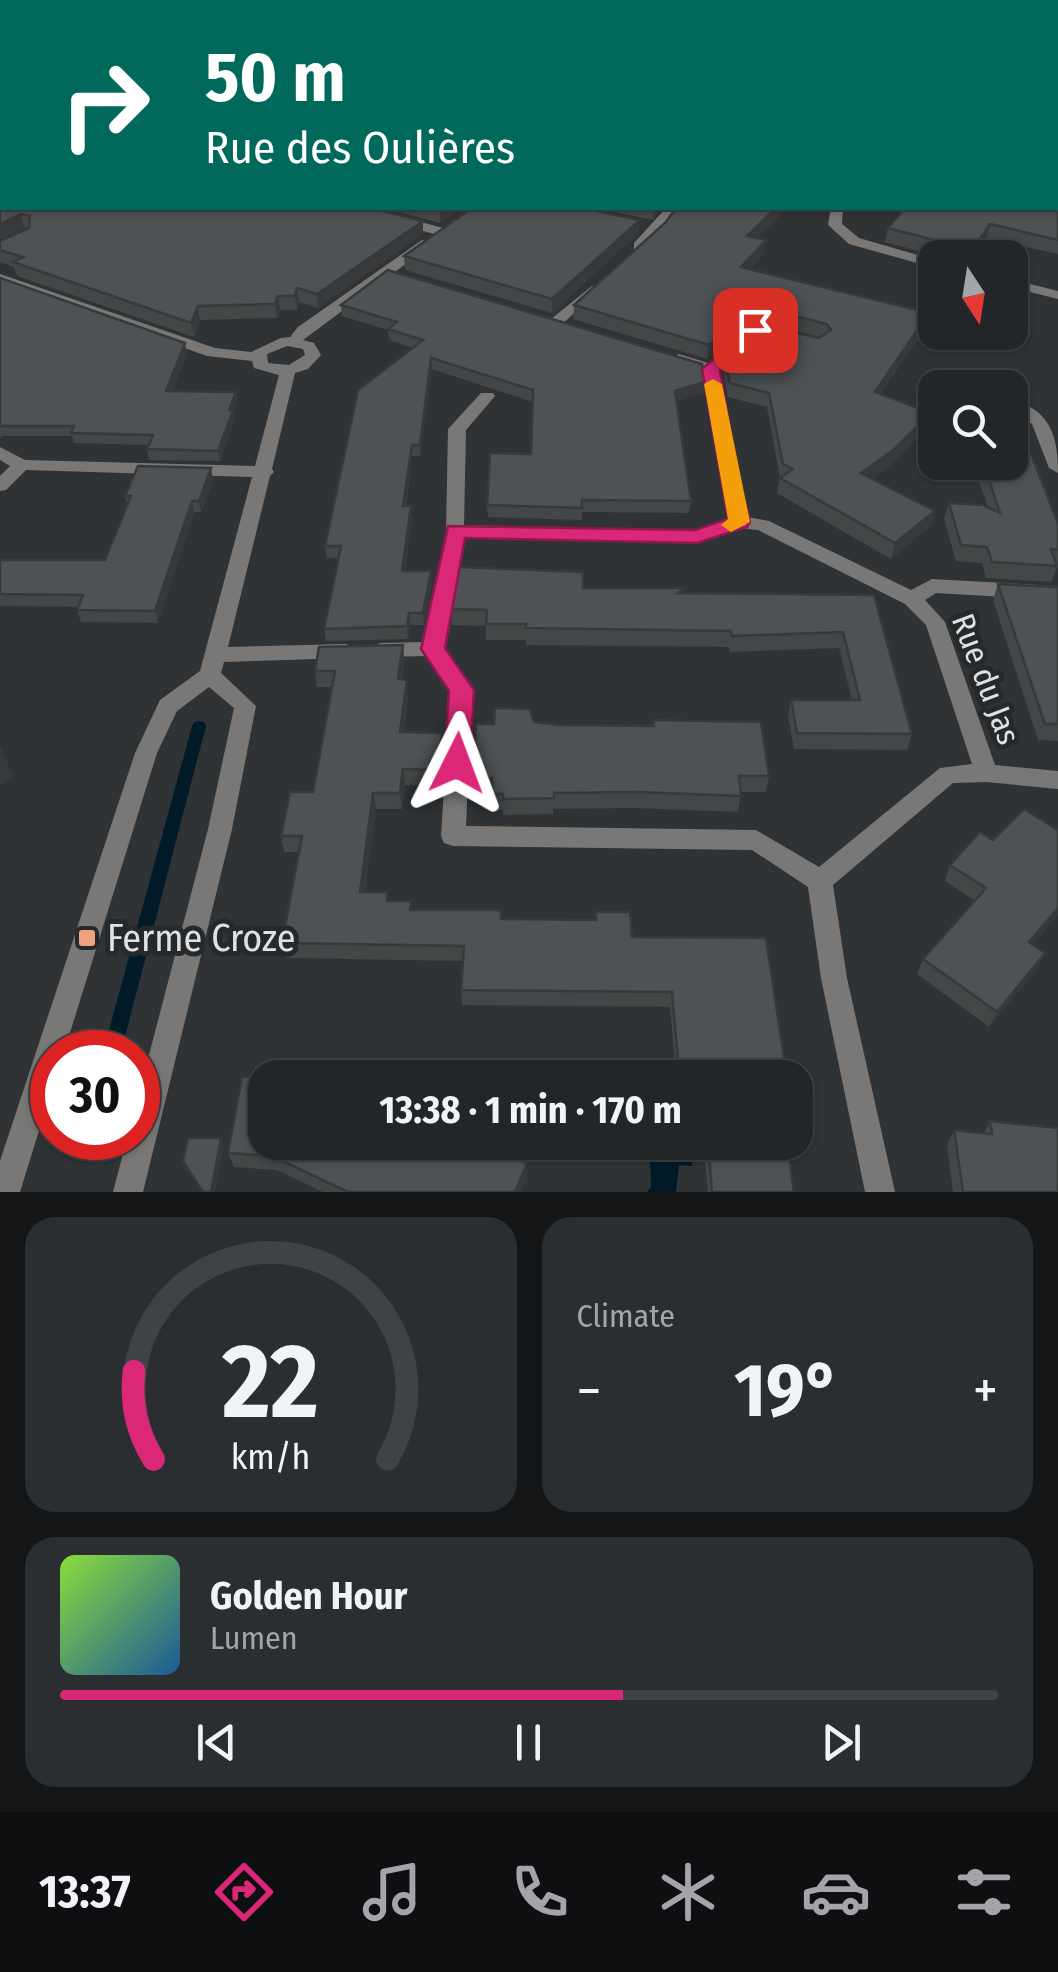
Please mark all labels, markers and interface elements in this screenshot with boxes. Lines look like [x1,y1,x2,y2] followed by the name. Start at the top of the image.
[205,36,346,120] text: 50 m
[40,40,170,170] icon: right
[205,121,515,175] text: Rue des Oulières
[918,240,1028,350] north arrow
[918,240,1028,480] map controls
[713,288,798,373] pin
[728,303,783,358] icon: arrive
[918,370,1028,480] button: search
[944,608,1028,750] street label: Rue du Jas
[405,711,509,815] position arrow
[107,915,295,961] place label: Ferme Croze
[76,927,98,949] marker: Ferme Croze
[30,1030,160,1160] speed limit sign: 30
[379,1087,682,1133] text: 13:38 · 1 min · 170 m
[577,1297,675,1335] text: Climate
[222,1320,319,1445] text: 22
[734,1346,840,1436] text: 19°
[577,1358,601,1424] text: −
[973,1358,998,1424] text: +
[231,1436,311,1478] text: km/h
[210,1573,408,1619] text: Golden Hour
[210,1619,298,1657] text: Lumen
[189,1715,244,1770] icon: previous
[501,1715,556,1770] icon: pause
[814,1715,869,1770] icon: next
[209,1857,279,1927] icon: directions
[357,1857,427,1927] icon: music
[505,1857,575,1927] icon: phone
[653,1857,723,1927] icon: climate
[801,1857,871,1927] icon: car
[949,1857,1019,1927] icon: filters
[39,1865,131,1919] text: 13:37

